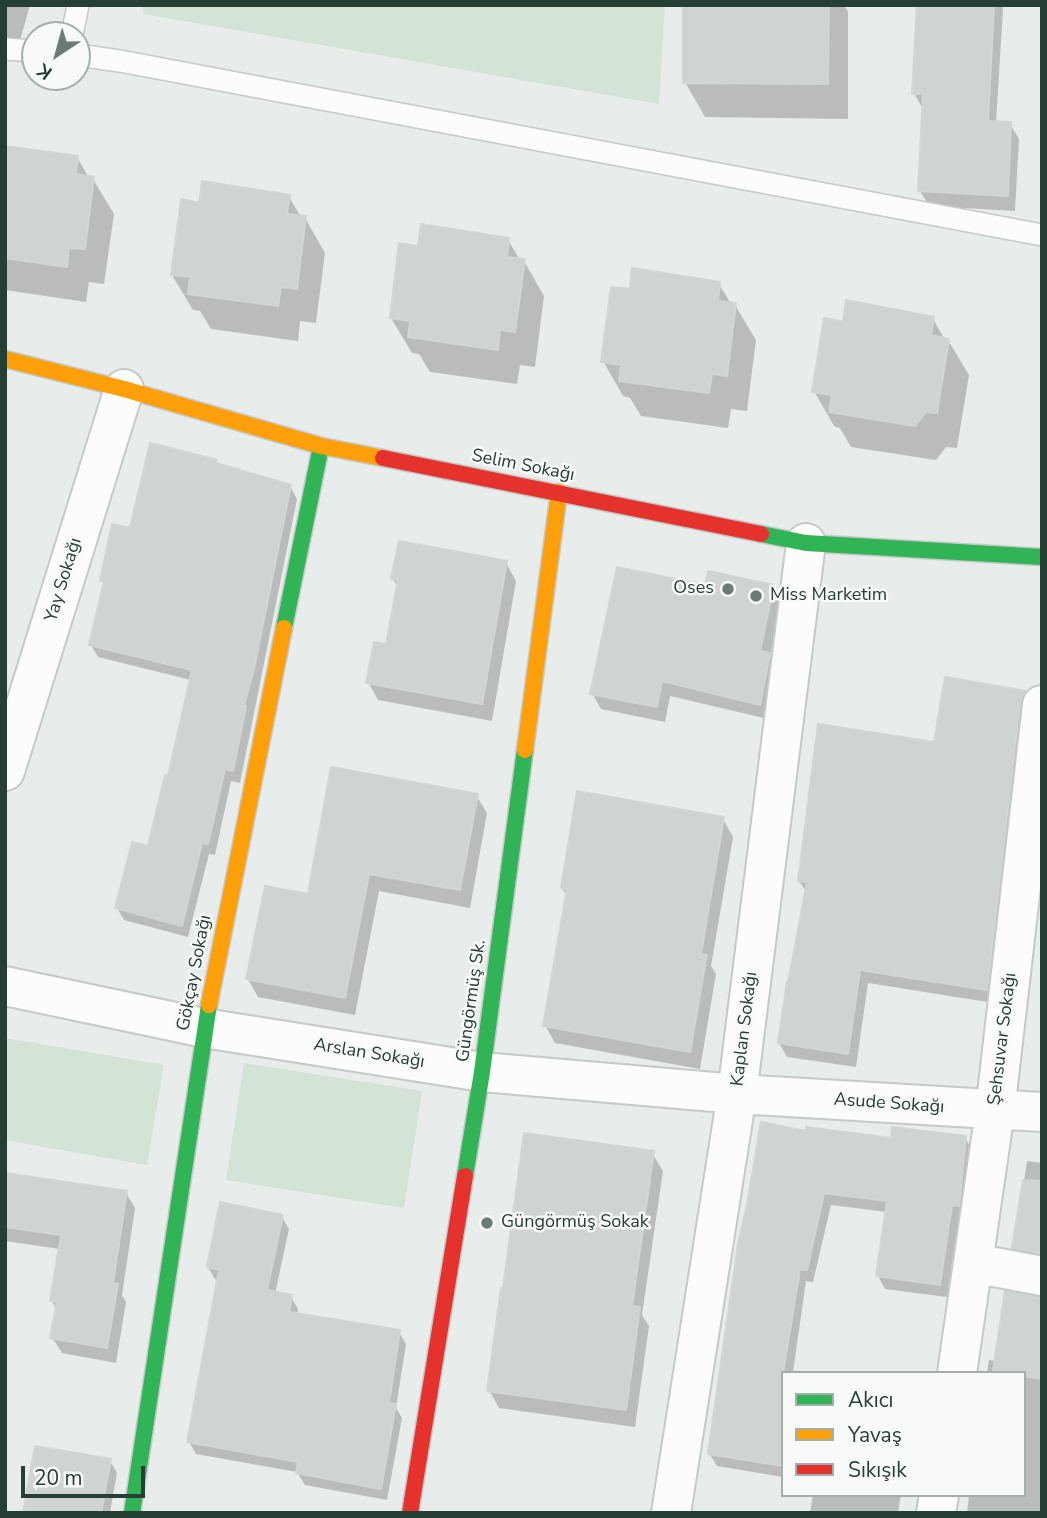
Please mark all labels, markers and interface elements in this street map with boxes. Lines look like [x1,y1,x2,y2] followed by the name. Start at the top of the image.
[21,21,91,91] north arrow
[32,57,58,86] text: K
[470,445,576,487] street label: Selim Sokağı
[41,535,87,625] street label: Yay Sokağı
[673,578,714,600] place label: Oses
[720,581,736,597] marker: Oses
[770,585,887,607] place label: Miss Marketim
[748,588,764,604] marker: Miss Marketim
[173,913,217,1033] street label: Gökçay Sokağı
[453,938,491,1064] street label: Güngörmüş Sk.
[727,970,763,1088] street label: Kaplan Sokağı
[984,971,1022,1107] street label: Şehsuvar Sokağı
[312,1035,426,1073] street label: Arslan Sokağı
[833,1089,945,1119] street label: Asude Sokağı
[501,1212,649,1234] place label: Güngörmüş Sokak
[479,1215,495,1231] marker: Güngörmüş Sokak
[781,1371,1026,1497] legend
[848,1386,893,1414] text: Akıcı
[848,1421,902,1449] text: Yavaş
[24,1452,149,1496] scale bar
[848,1456,907,1484] text: Sıkışık
[34,1464,83,1492] text: 20 m

